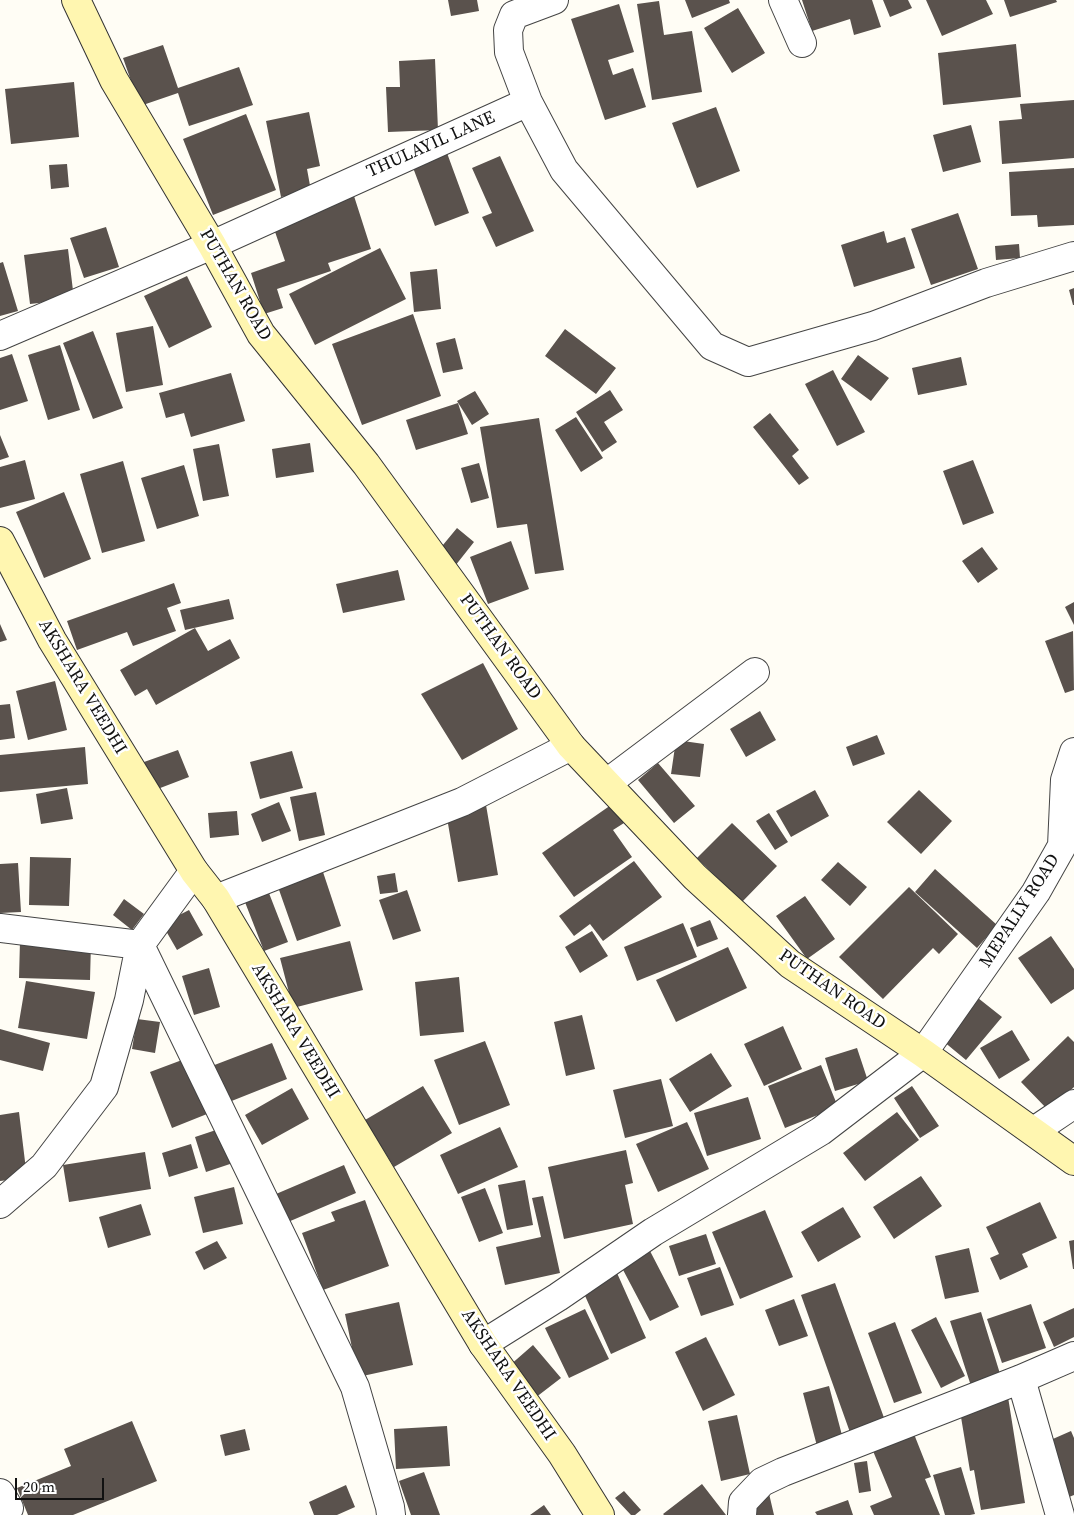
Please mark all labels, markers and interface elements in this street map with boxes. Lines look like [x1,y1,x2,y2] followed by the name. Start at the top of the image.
[363,107,499,183] street label: THULAYIL LANE
[194,225,276,345] street label: PUTHAN ROAD
[454,590,546,704] street label: PUTHAN ROAD
[33,616,131,758] street label: AKSHARA VEEDHI
[975,850,1065,972] street label: MEPALLY ROAD
[774,945,890,1035] street label: PUTHAN ROAD
[246,960,344,1102] street label: AKSHARA VEEDHI
[456,1305,560,1445] street label: AKSHARA VEEDHI
[18,1468,106,1500] scale bar
[23,1476,55,1497] text: 20 m

